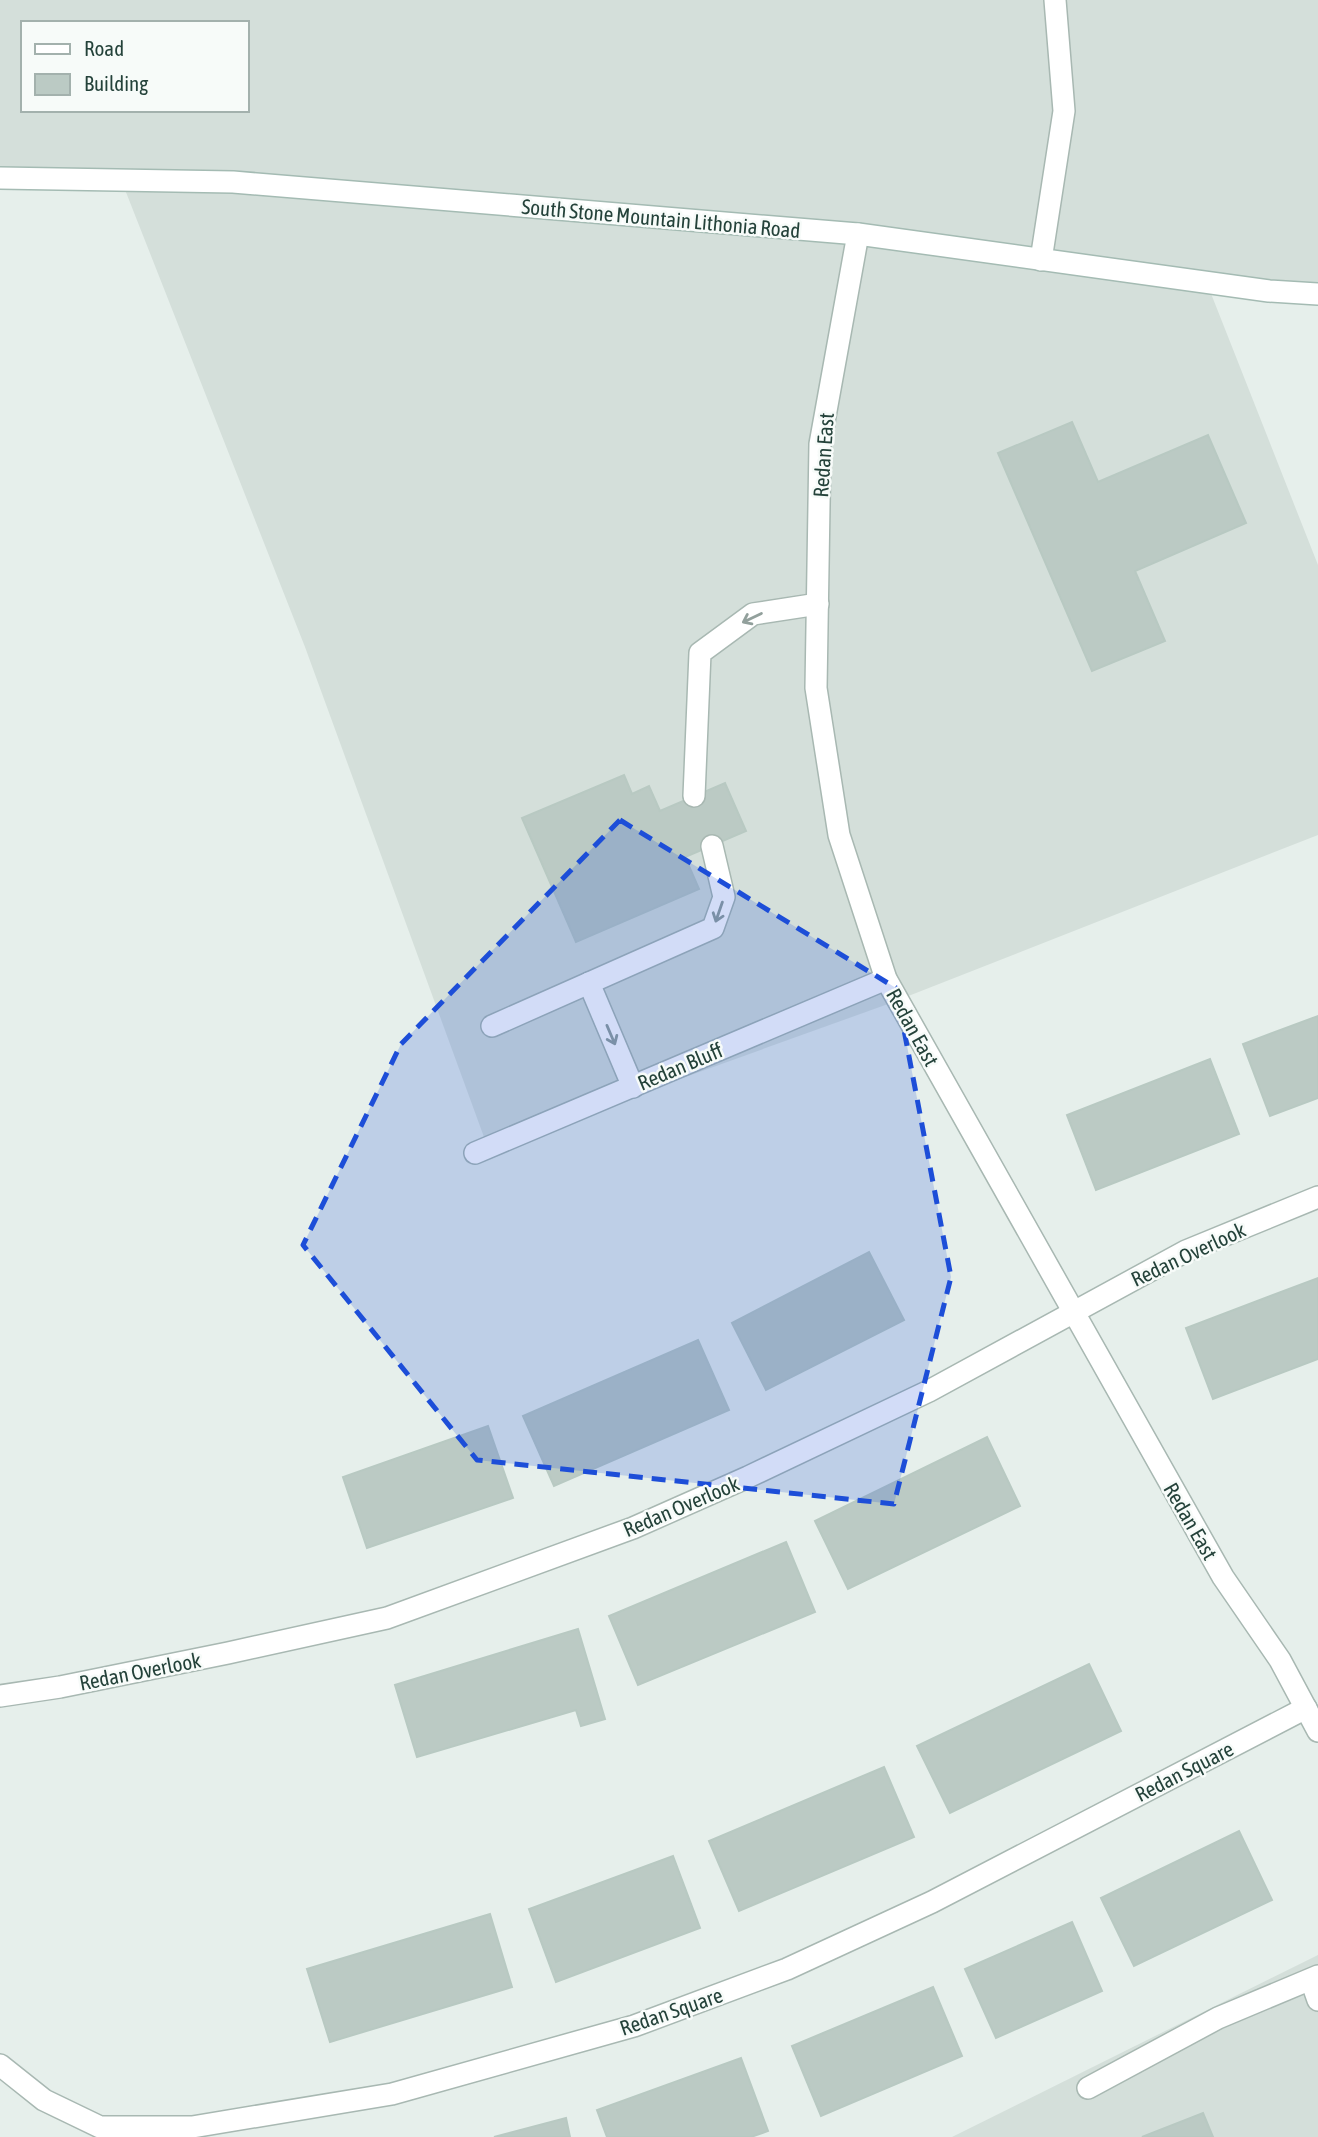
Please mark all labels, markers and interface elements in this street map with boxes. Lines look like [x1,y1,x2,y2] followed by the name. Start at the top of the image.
[21,21,248,112] legend
[84,36,124,60] text: Road
[84,71,148,95] text: Building
[521,194,801,242] street label: South Stone Mountain Lithonia Road
[808,412,838,498] street label: Redan East
[742,611,763,625] one-way arrow
[712,900,724,922] one-way arrow
[882,984,944,1070] street label: Redan East
[605,1024,618,1045] one-way arrow
[634,1037,727,1095] street label: Redan Bluff
[1127,1217,1249,1291] street label: Redan Overlook
[619,1471,743,1541] street label: Redan Overlook
[1159,1478,1223,1564] street label: Redan East
[77,1647,203,1695] street label: Redan Overlook
[1131,1736,1237,1806] street label: Redan Square
[616,1982,726,2040] street label: Redan Square

